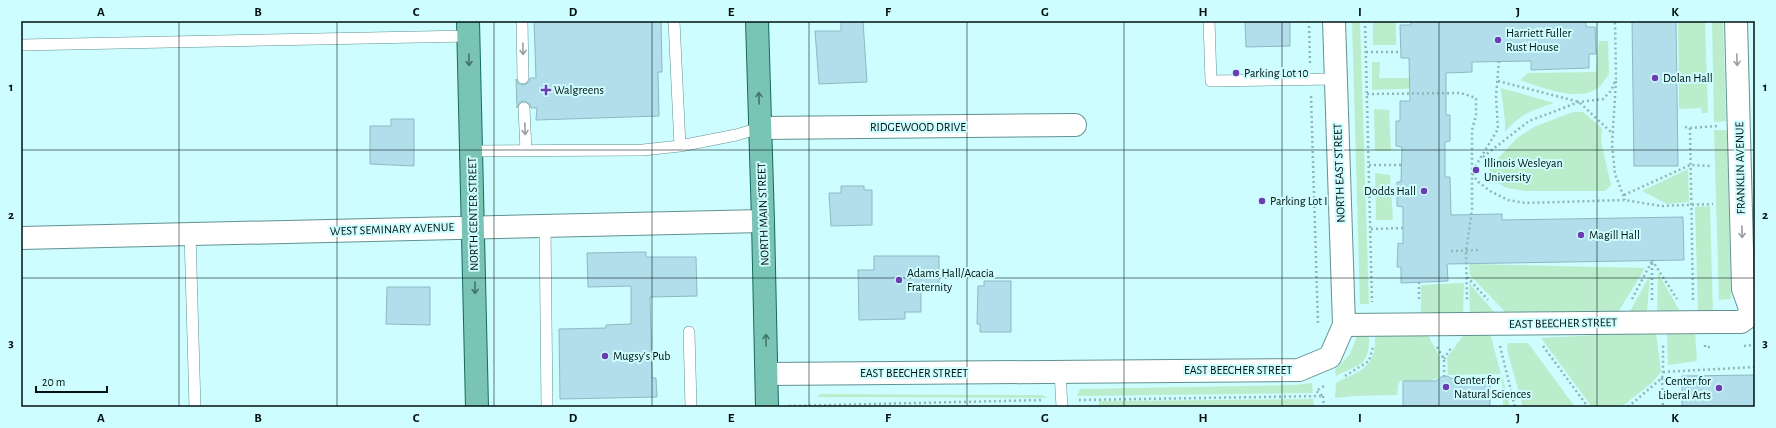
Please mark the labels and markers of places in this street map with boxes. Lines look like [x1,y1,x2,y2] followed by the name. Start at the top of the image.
[1506,27,1571,53] place label: Harriett Fuller Rust House
[1493,35,1503,45] marker: Harriett Fuller Rust House
[1244,67,1309,79] place label: Parking Lot 10
[1231,68,1241,78] marker: Parking Lot 10
[1663,72,1713,84] place label: Dolan Hall
[1650,73,1660,83] marker: Dolan Hall
[554,84,604,96] place label: Walgreens
[541,85,551,95] marker: Walgreens
[1484,157,1563,184] place label: Illinois Wesleyan University
[1471,165,1481,175] marker: Illinois Wesleyan University
[1364,185,1416,197] place label: Dodds Hall
[1419,186,1429,196] marker: Dodds Hall
[1270,195,1327,207] place label: Parking Lot I
[1257,196,1267,206] marker: Parking Lot I
[1589,229,1640,241] place label: Magill Hall
[1576,230,1586,240] marker: Magill Hall
[907,267,995,294] place label: Adams Hall/Acacia Fraternity
[894,275,904,285] marker: Adams Hall/Acacia Fraternity
[613,350,671,363] place label: Mugsy's Pub
[600,351,610,361] marker: Mugsy's Pub
[1454,374,1531,400] place label: Center for Natural Sciences
[1658,375,1711,401] place label: Center for Liberal Arts
[1441,382,1451,392] marker: Center for Natural Sciences
[1714,383,1724,393] marker: Center for Liberal Arts

